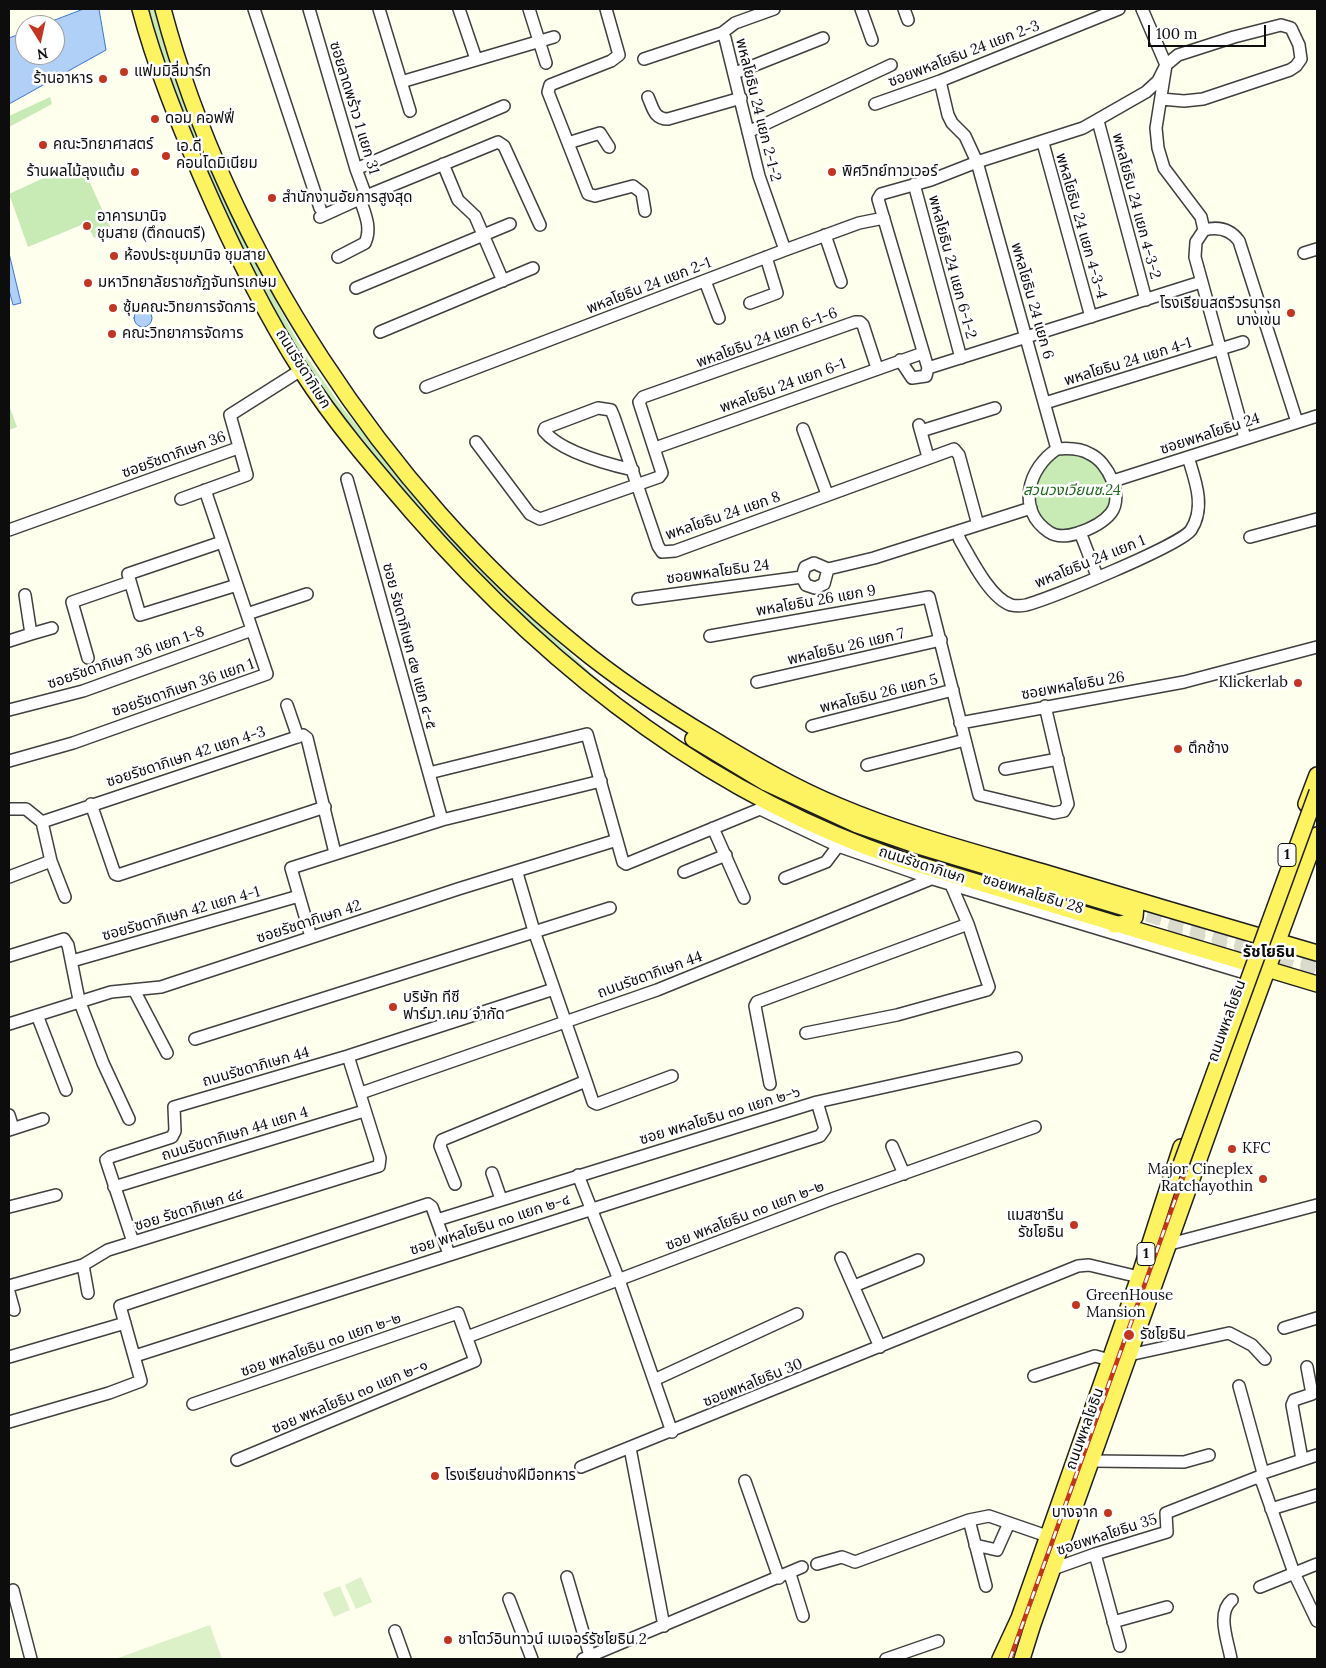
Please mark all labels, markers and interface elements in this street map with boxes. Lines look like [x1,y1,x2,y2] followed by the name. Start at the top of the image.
[15,15,65,65] north arrow
[1151,15,1268,47] scale bar
[886,17,1042,91] street label: ซอยพหลโยธิน 24 แยก 2-3
[1156,24,1197,43] text: 100 m
[732,37,784,183] street label: พหลโยธิน 24 แยก 2-1-2
[325,39,383,177] street label: ซอยลาดพร้าว 1 แยก 31
[36,44,49,64] text: N
[134,63,211,81] place label: แฟมมิลี่มาร์ท
[118,66,130,78] marker: แฟมมิลี่มาร์ท
[33,70,93,88] place label: ร้านอาหาร
[97,73,109,85] marker: ร้านอาหาร
[165,110,234,128] place label: ดอม คอฟฟี่
[149,113,161,125] marker: ดอม คอฟฟี่
[1108,131,1164,281] street label: พหลโยธิน 24 แยก 4-3-2
[53,136,153,154] place label: คณะวิทยาศาสตร์
[176,138,258,173] place label: เอ.ดี คอนโดมิเนียม
[37,139,49,151] marker: คณะวิทยาศาสตร์
[160,150,172,162] marker: เอ.ดี คอนโดมิเนียม
[1052,151,1110,301] street label: พหลโยธิน 24 แยก 4-3-4
[27,163,125,181] place label: ร้านผลไม้ลุงแต้ม
[842,163,937,181] place label: พิศวิทย์ทาวเวอร์
[129,166,141,178] marker: ร้านผลไม้ลุงแต้ม
[826,166,838,178] marker: พิศวิทย์ทาวเวอร์
[282,189,413,207] place label: สำนักงานอัยการสูงสุด
[266,192,278,204] marker: สำนักงานอัยการสูงสุด
[924,193,980,341] street label: พหลโยธิน 24 แยก 6-1-2
[97,208,205,243] place label: อาคารมานิจ ชุมสาย (ตึกดนตรี)
[81,220,93,232] marker: อาคารมานิจ ชุมสาย (ตึกดนตรี)
[1007,241,1057,361] street label: พหลโยธิน 24 แยก 6
[124,247,266,265] place label: ห้องประชุมมานิจ ชุมสาย
[108,250,120,262] marker: ห้องประชุมมานิจ ชุมสาย
[584,254,714,318] street label: พหลโยธิน 24 แยก 2-1
[98,274,277,292] place label: มหาวิทยาลัยราชภัฏจันทรเกษม
[82,277,94,289] marker: มหาวิทยาลัยราชภัฏจันทรเกษม
[1160,295,1281,330] place label: โรงเรียนสตรีวรนารถ บางเขน
[123,299,256,317] place label: ซุ้มคณะวิทยการจัดการ
[107,302,119,314] marker: ซุ้มคณะวิทยการจัดการ
[694,304,840,372] street label: พหลโยธิน 24 แยก 6-1-6
[1285,307,1297,319] marker: โรงเรียนสตรีวรนารถ บางเขน
[122,325,243,343] place label: คณะวิทยาการจัดการ
[271,326,335,412] street label: ถนนรัชดาภิเษก
[106,328,118,340] marker: คณะวิทยาการจัดการ
[1062,334,1194,390] street label: พหลโยธิน 24 แยก 4-1
[717,355,849,417] street label: พหลโยธิน 24 แยก 6-1
[1158,409,1262,459] street label: ซอยพหลโยธิน 24
[119,428,229,482] street label: ซอยรัชดาภิเษก 36
[1023,482,1121,500] park label: สวนวงเวียนซ.24
[663,488,783,544] street label: พหลโยธิน 24 แยก 8
[1032,532,1148,592] street label: พหลโยธิน 24 แยก 1
[665,556,771,588] street label: ซอยพหลโยธิน 24
[378,561,440,731] street label: ซอย รัชดาภิเษก ๔๒ แยก ๔-๕
[755,582,877,620] street label: พหลโยธิน 26 แยก 9
[45,623,207,693] street label: ซอยรัชดาภิเษก 36 แยก 1-8
[786,625,906,669] street label: พหลโยธิน 26 แยก 7
[110,655,256,721] street label: ซอยรัชดาภิเษก 36 แยก 1
[1020,668,1126,704] street label: ซอยพหลโยธิน 26
[818,671,940,717] street label: พหลโยธิน 26 แยก 5
[1218,674,1288,692] place label: Klickerlab
[1292,677,1304,689] marker: Klickerlab
[104,723,268,791] street label: ซอยรัชดาภิเษก 42 แยก 4-3
[1188,740,1229,758] place label: ตึกช้าง
[1172,743,1184,755] marker: ตึกช้าง
[876,842,968,888] street label: ถนนรัชดาภิเษก
[1278,844,1296,866] road number: 1
[980,870,1086,918] street label: ซอยพหลโยธิน 28
[100,883,262,945] street label: ซอยรัชดาภิเษก 42 แยก 4-1
[254,897,364,947] street label: ซอยรัชดาภิเษก 42
[1243,942,1295,962] district label: รัชโยธิน
[595,948,705,1002] street label: ถนนรัชดาภิเษก 44
[1204,978,1250,1064] street label: ถนนพหลโยธิน
[403,989,505,1024] place label: บริษัท ทีซี ฟาร์มา เคม จำกัด
[387,1001,399,1013] marker: บริษัท ทีซี ฟาร์มา เคม จำกัด
[200,1043,312,1091] street label: ถนนรัชดาภิเษก 44
[637,1083,803,1149] street label: ซอย พหลโยธิน ๓๐ แยก ๒-๖
[159,1103,311,1165] street label: ถนนรัชดาภิเษก 44 แยก 4
[1242,1140,1271,1158] place label: KFC
[1226,1143,1238,1155] marker: KFC
[1147,1161,1253,1196] place label: Major Cineplex Ratchayothin
[1257,1173,1269,1185] marker: Major Cineplex Ratchayothin
[663,1177,827,1255] street label: ซอย พหลโยธิน ๓๐ แยก ๒-๒
[132,1185,246,1235] street label: ซอย รัชดาภิเษก ๔๔
[408,1191,572,1259] street label: ซอย พหลโยธิน ๓๐ แยก ๒-๔
[1007,1207,1064,1242] place label: แมสซารีน รัชโยธิน
[1068,1219,1080,1231] marker: แมสซารีน รัชโยธิน
[1137,1242,1155,1266] road number: 1
[1086,1287,1173,1322] place label: GreenHouse Mansion
[1070,1299,1082,1311] marker: GreenHouse Mansion
[238,1309,404,1381] street label: ซอย พหลโยธิน ๓๐ แยก ๒-๒
[1140,1326,1186,1344] place label: รัชโยธิน
[1122,1328,1136,1342] marker: รัชโยธิน
[701,1355,805,1411] street label: ซอยพหลโยธิน 30
[269,1356,431,1438] street label: ซอย พหลโยธิน ๓๐ แยก ๒-๑
[1062,1386,1108,1472] street label: ถนนพหลโยธิน
[445,1467,576,1485] place label: โรงเรียนช่างฝีมือทหาร
[429,1470,441,1482] marker: โรงเรียนช่างฝีมือทหาร
[1052,1504,1098,1522] place label: บางจาก
[1102,1507,1114,1519] marker: บางจาก
[1054,1510,1160,1560] street label: ซอยพหลโยธิน 35
[458,1631,647,1649] place label: ชาโตว์อินทาวน์ เมเจอร์รัชโยธิน 2
[442,1634,454,1646] marker: ชาโตว์อินทาวน์ เมเจอร์รัชโยธิน 2

